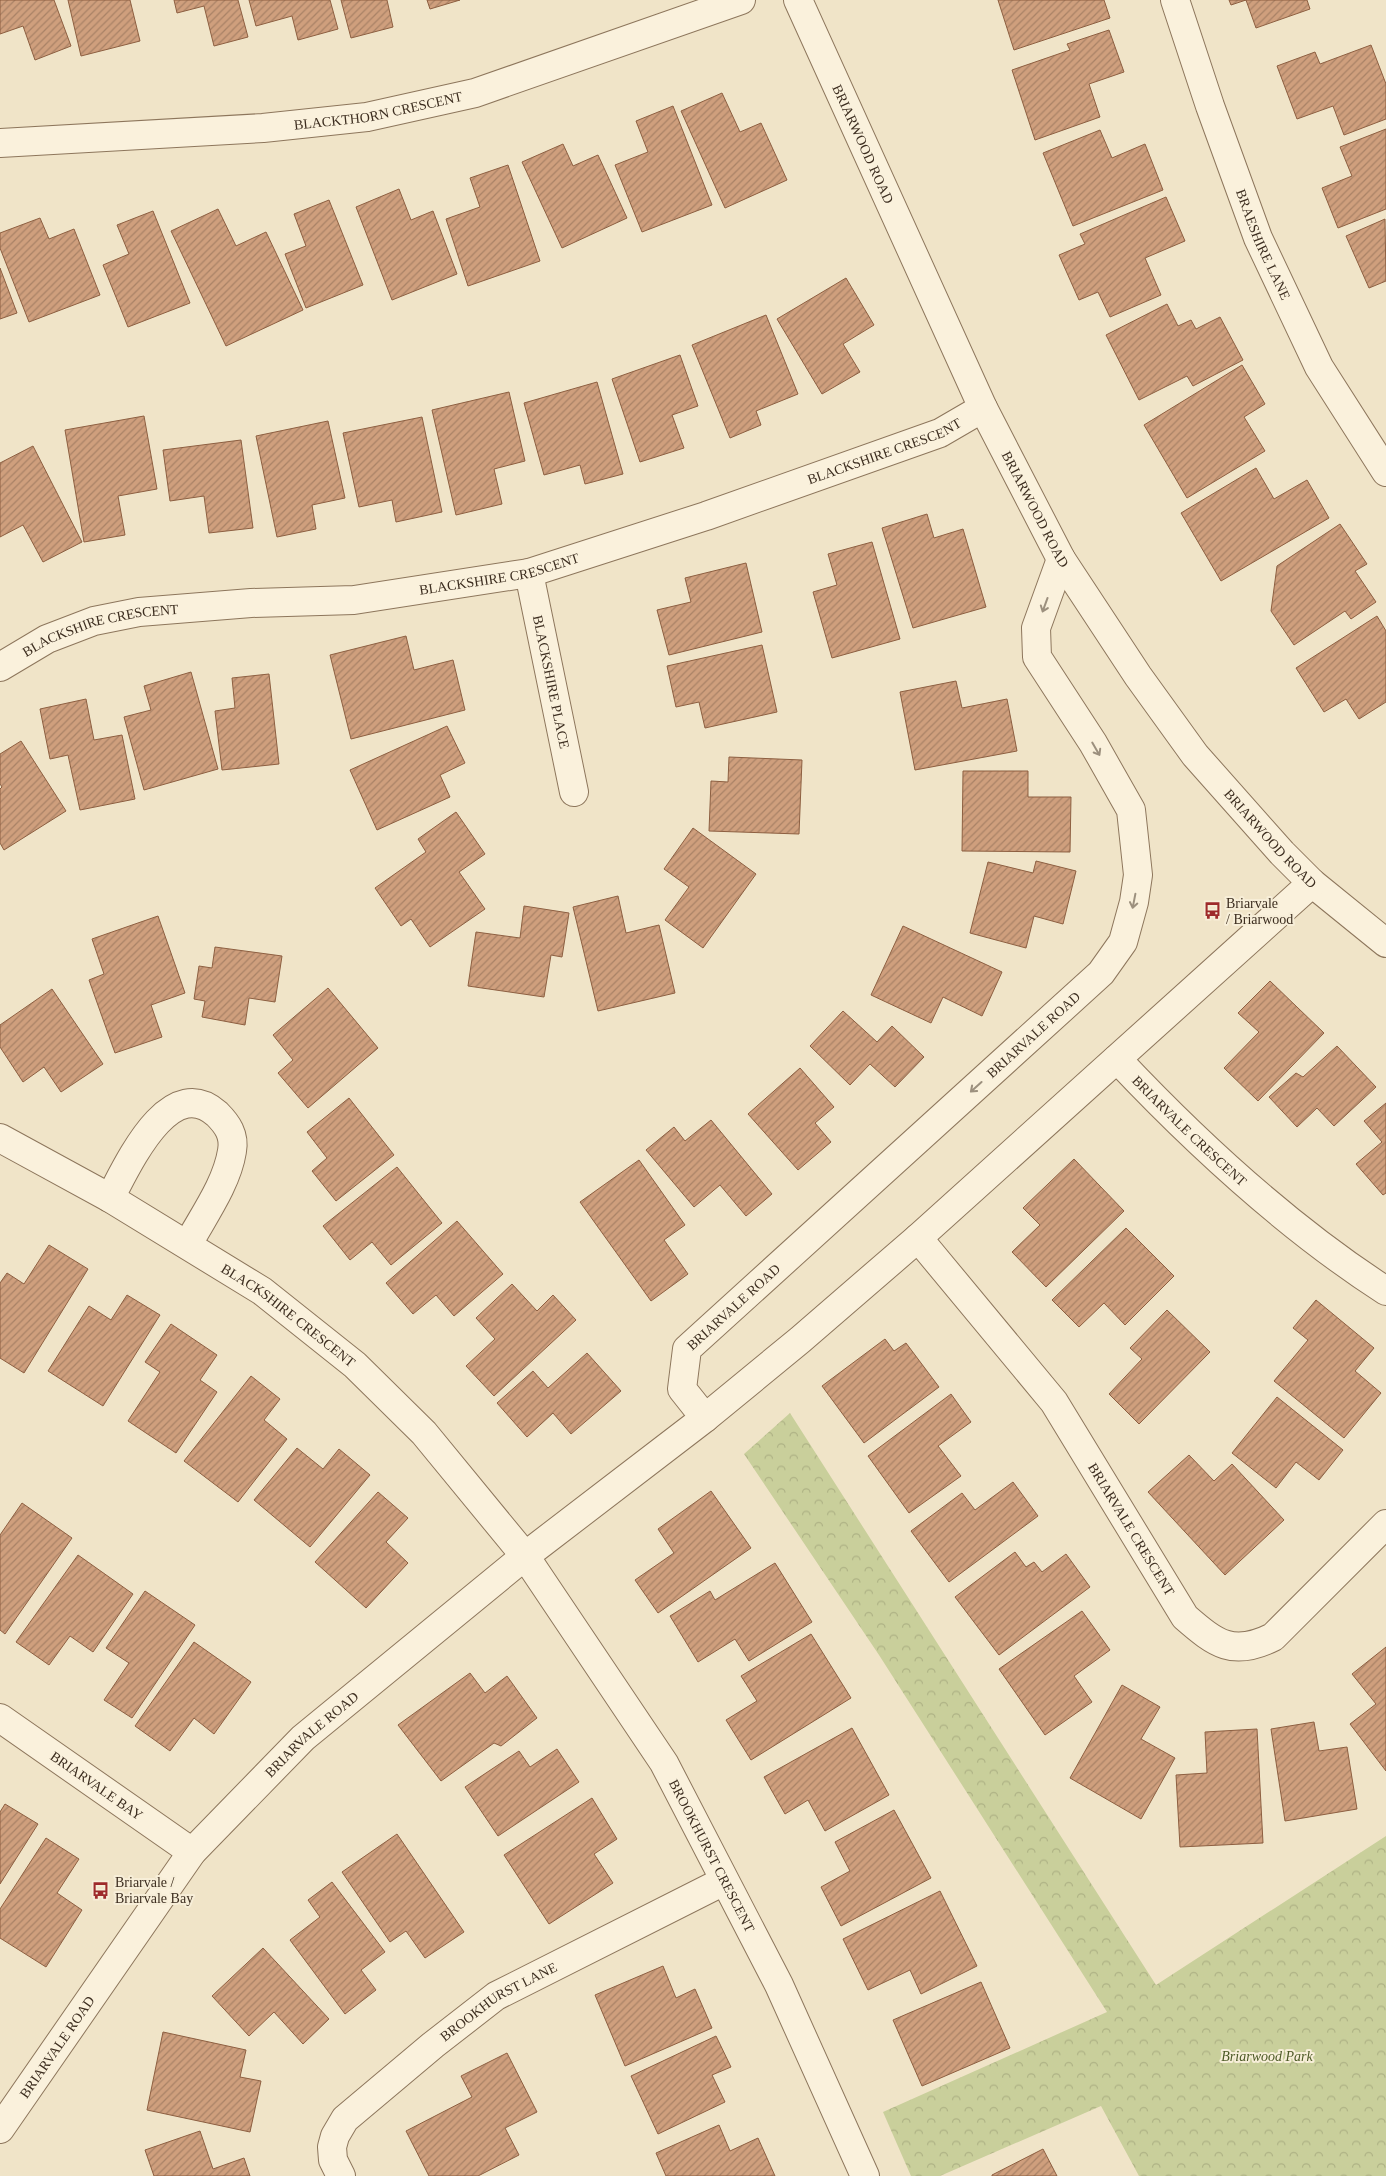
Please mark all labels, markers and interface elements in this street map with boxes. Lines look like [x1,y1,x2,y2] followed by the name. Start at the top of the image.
[829,82,896,206] street label: BRIARWOOD ROAD
[293,89,464,133] street label: BLACKTHORN CRESCENT
[1233,187,1293,302] street label: BRAESHIRE LANE
[806,415,964,487] street label: BLACKSHIRE CRESCENT
[999,449,1072,570] street label: BRIARWOOD ROAD
[418,550,582,598] street label: BLACKSHIRE CRESCENT
[1040,597,1049,612] one-way arrow
[20,602,180,660] street label: BLACKSHIRE CRESCENT
[530,614,572,750] street label: BLACKSHIRE PLACE
[1091,741,1101,755] one-way arrow
[1221,786,1319,891] street label: BRIARWOOD ROAD
[1129,893,1138,909] one-way arrow
[1226,896,1293,927] place label: Briarvale / Briarwood
[1202,901,1222,921] bus stop icon: Briarvale / Briarwood
[984,989,1083,1081] street label: BRIARVALE ROAD
[1129,1073,1250,1189] street label: BRIARVALE CRESCENT
[969,1081,982,1093] one-way arrow
[219,1261,358,1370] street label: BLACKSHIRE CRESCENT
[684,1261,783,1353] street label: BRIARVALE ROAD
[1085,1460,1177,1599] street label: BRIARVALE CRESCENT
[262,1689,362,1780] street label: BRIARVALE ROAD
[47,1749,145,1823] street label: BRIARVALE BAY
[666,1777,757,1935] street label: BROOKHURST CRESCENT
[115,1875,193,1906] place label: Briarvale / Briarvale Bay
[91,1880,111,1900] bus stop icon: Briarvale / Briarvale Bay
[438,1960,559,2044] street label: BROOKHURST LANE
[17,1993,98,2101] street label: BRIARVALE ROAD
[1221,2049,1313,2064] park label: Briarwood Park

